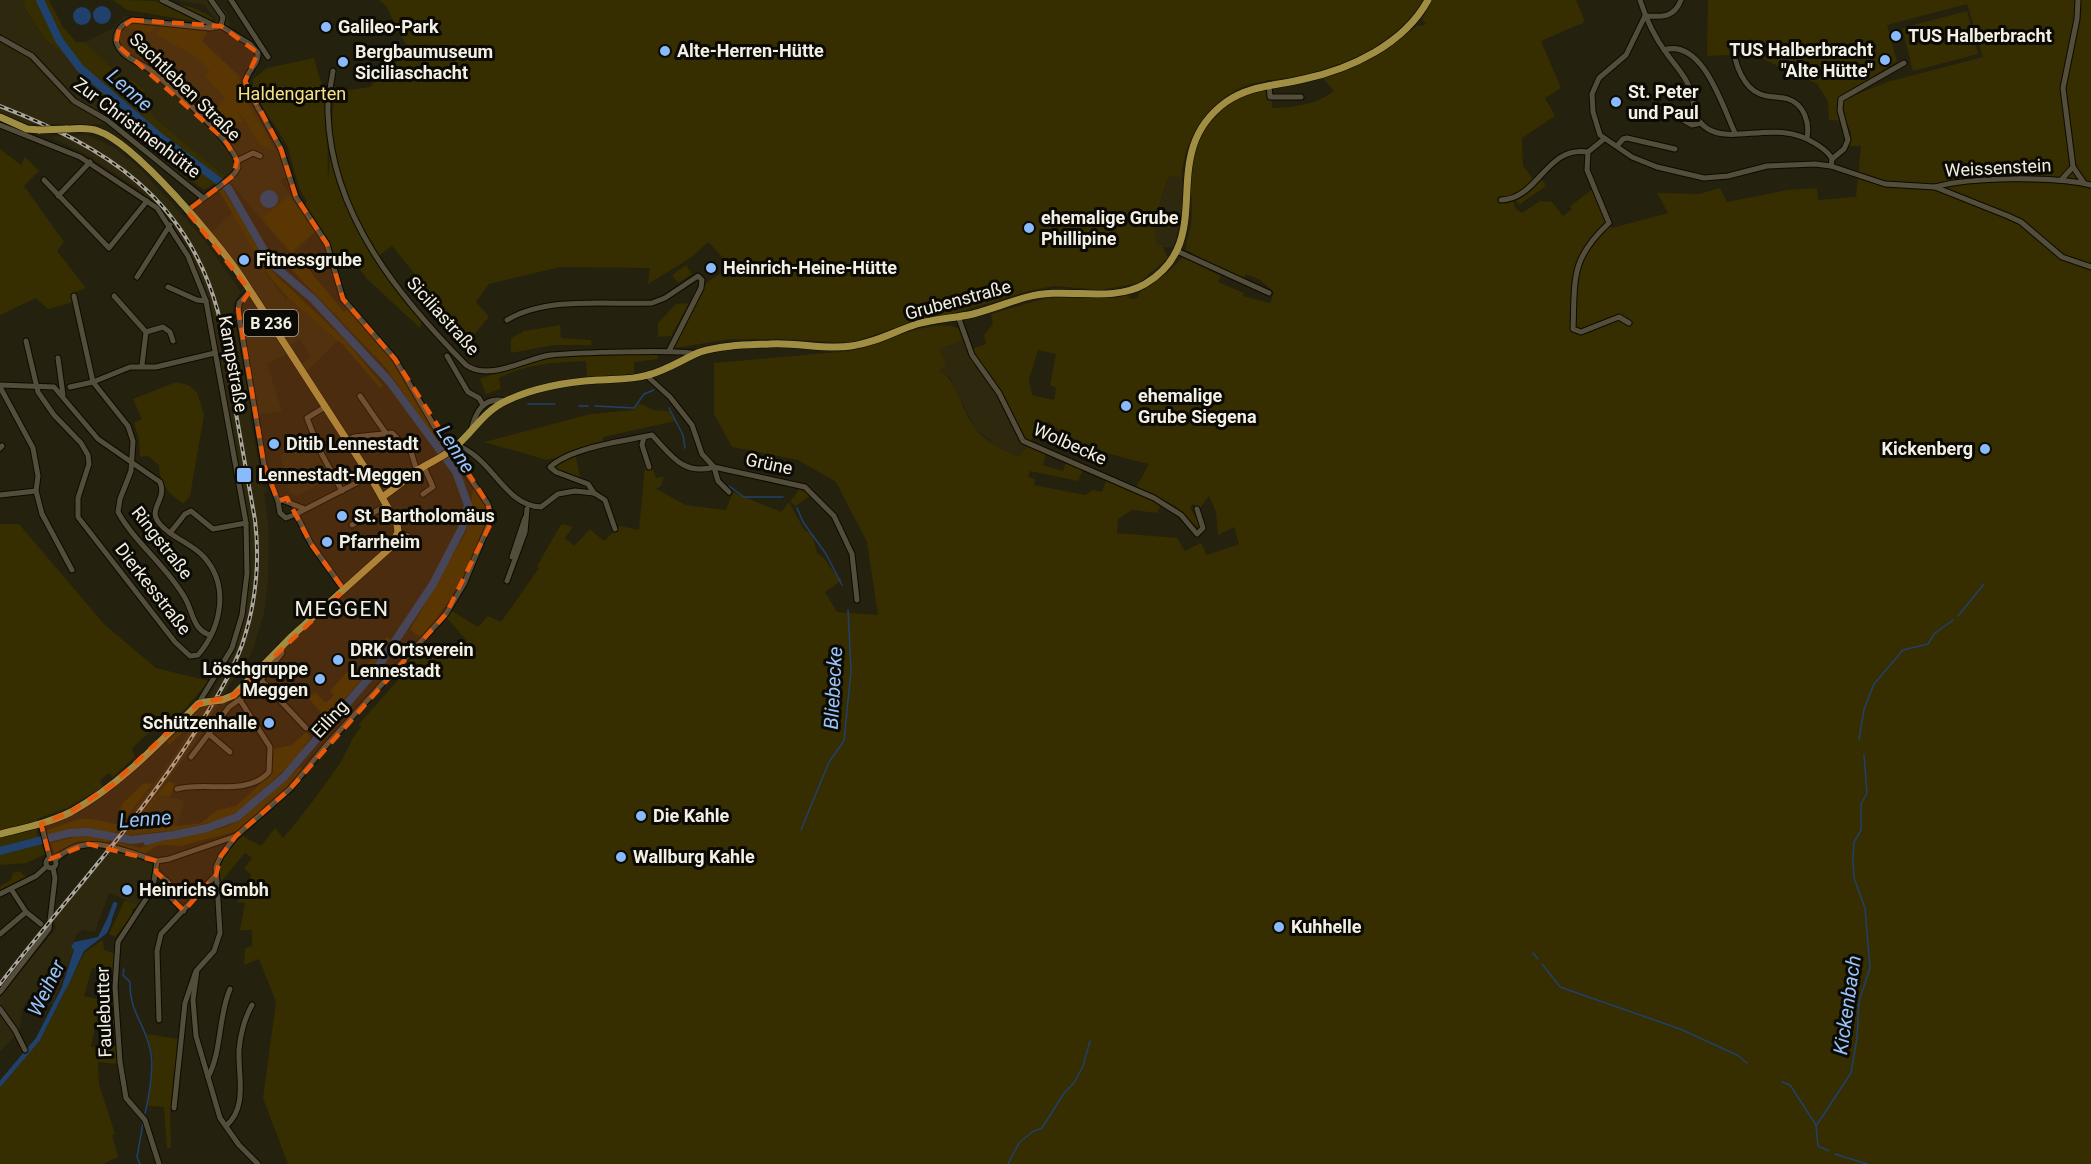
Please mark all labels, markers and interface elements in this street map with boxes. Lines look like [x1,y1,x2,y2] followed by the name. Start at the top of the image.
[338,16,439,37] place label: Galileo-Park
[319,20,333,34] marker: Galileo-Park
[1908,25,2052,46] place label: TUS Halberbracht
[126,28,245,145] street label: Sachtleben Straße
[1889,29,1903,43] marker: TUS Halberbracht
[1729,39,1873,81] place label: TUS Halberbracht "Alte Hütte"
[677,40,824,61] place label: Alte-Herren-Hütte
[355,41,493,83] place label: Bergbaumuseum Siciliaschacht
[658,44,672,58] marker: Alte-Herren-Hütte
[1878,53,1892,67] marker: TUS Halberbracht "Alte Hütte"
[336,55,350,69] marker: Bergbaumuseum Siciliaschacht
[102,64,158,116] water label: Lenne
[70,73,205,182] street label: Zur Christinenhütte
[1628,81,1699,123] place label: St. Peter und Paul
[238,83,346,104] park label: Haldengarten
[1609,95,1623,109] marker: St. Peter und Paul
[1944,154,2052,181] street label: Weissenstein
[1041,207,1179,249] place label: ehemalige Grube Phillipine
[1022,221,1036,235] marker: ehemalige Grube Phillipine
[256,249,362,270] place label: Fitnessgrube
[237,253,251,267] marker: Fitnessgrube
[723,257,897,278] place label: Heinrich-Heine-Hütte
[704,261,718,275] marker: Heinrich-Heine-Hütte
[403,272,484,359] street label: Siciliastraße
[903,275,1013,324] street label: Grubenstraße
[244,310,298,336] road number: B 236
[215,314,252,414] street label: Kampstraße
[1138,385,1257,427] place label: ehemalige Grube Siegena
[1119,399,1133,413] marker: ehemalige Grube Siegena
[1030,418,1110,469] street label: Wolbecke
[432,420,480,478] water label: Lenne
[286,433,418,454] place label: Ditib Lennestadt
[267,437,281,451] marker: Ditib Lennestadt
[1882,438,1973,459] place label: Kickenberg
[1978,442,1992,456] marker: Kickenberg
[744,448,795,479] street label: Grüne
[258,464,422,485] place label: Lennestadt-Meggen
[235,466,253,484] marker: Lennestadt-Meggen
[127,502,197,583] street label: Ringstraße
[354,505,495,526] place label: St. Bartholomäus
[335,509,349,523] marker: St. Bartholomäus
[339,531,420,552] place label: Pfarrheim
[320,535,334,549] marker: Pfarrheim
[111,539,196,639] street label: Dierkesstraße
[295,597,389,621] district label: MEGGEN
[350,639,474,681] place label: DRK Ortsverein Lennestadt
[819,646,847,730] water label: Bliebecke
[331,653,345,667] marker: DRK Ortsverein Lennestadt
[202,658,308,700] place label: Löschgruppe Meggen
[313,672,327,686] marker: Löschgruppe Meggen
[307,696,352,742] street label: Eiling
[142,712,257,733] place label: Schützenhalle
[262,716,276,730] marker: Schützenhalle
[118,805,172,833] water label: Lenne
[653,805,730,826] place label: Die Kahle
[634,809,648,823] marker: Die Kahle
[633,846,755,867] place label: Wallburg Kahle
[614,850,628,864] marker: Wallburg Kahle
[139,879,269,900] place label: Heinrichs Gmbh
[120,883,134,897] marker: Heinrichs Gmbh
[1291,916,1362,937] place label: Kuhhelle
[1272,920,1286,934] marker: Kuhhelle
[1828,954,1866,1056] water label: Kickenbach
[22,955,70,1020] water label: Weiher
[91,966,116,1058] street label: Faulebutter

